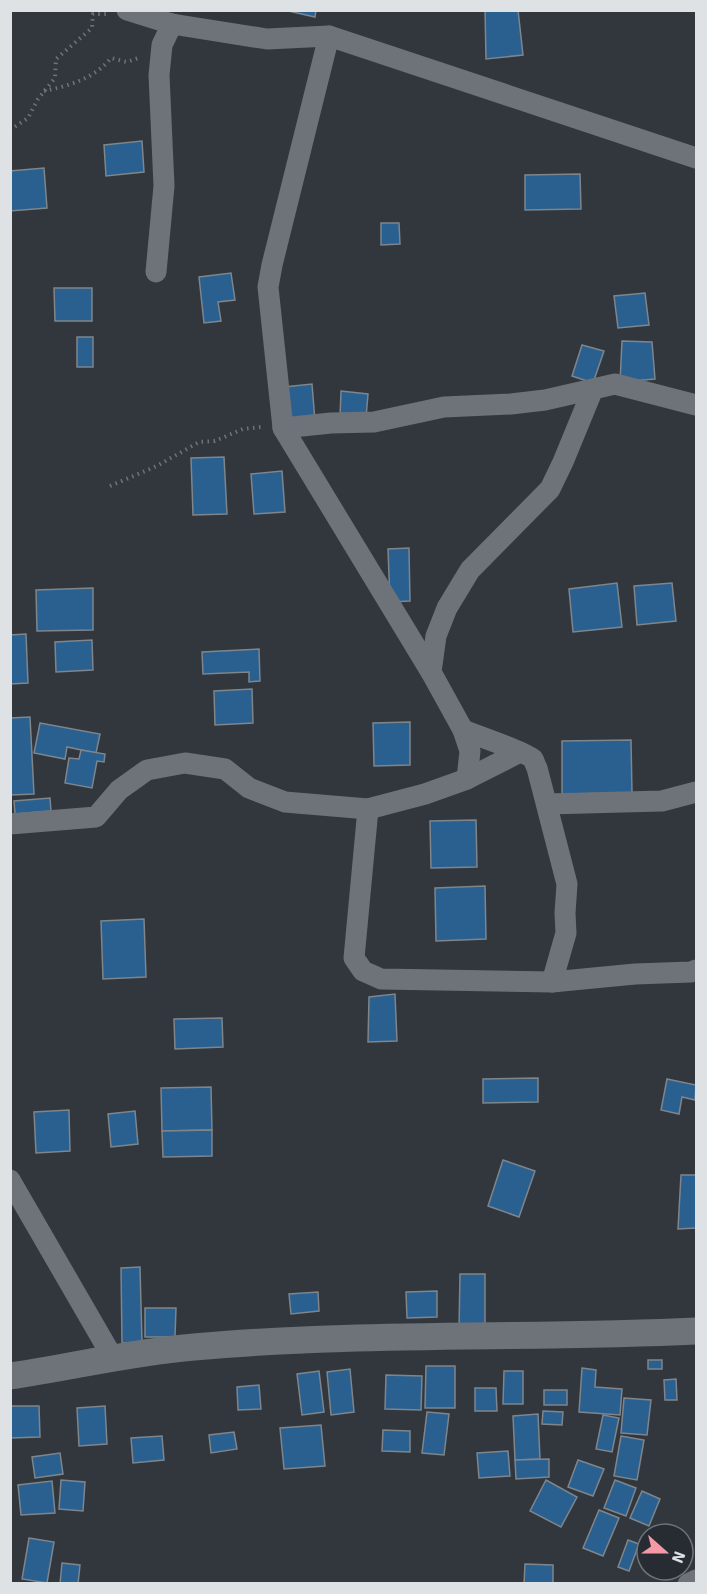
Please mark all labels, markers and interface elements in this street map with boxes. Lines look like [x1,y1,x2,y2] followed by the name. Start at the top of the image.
[635,1522,695,1582] north arrow
[667,1548,689,1566] text: N

